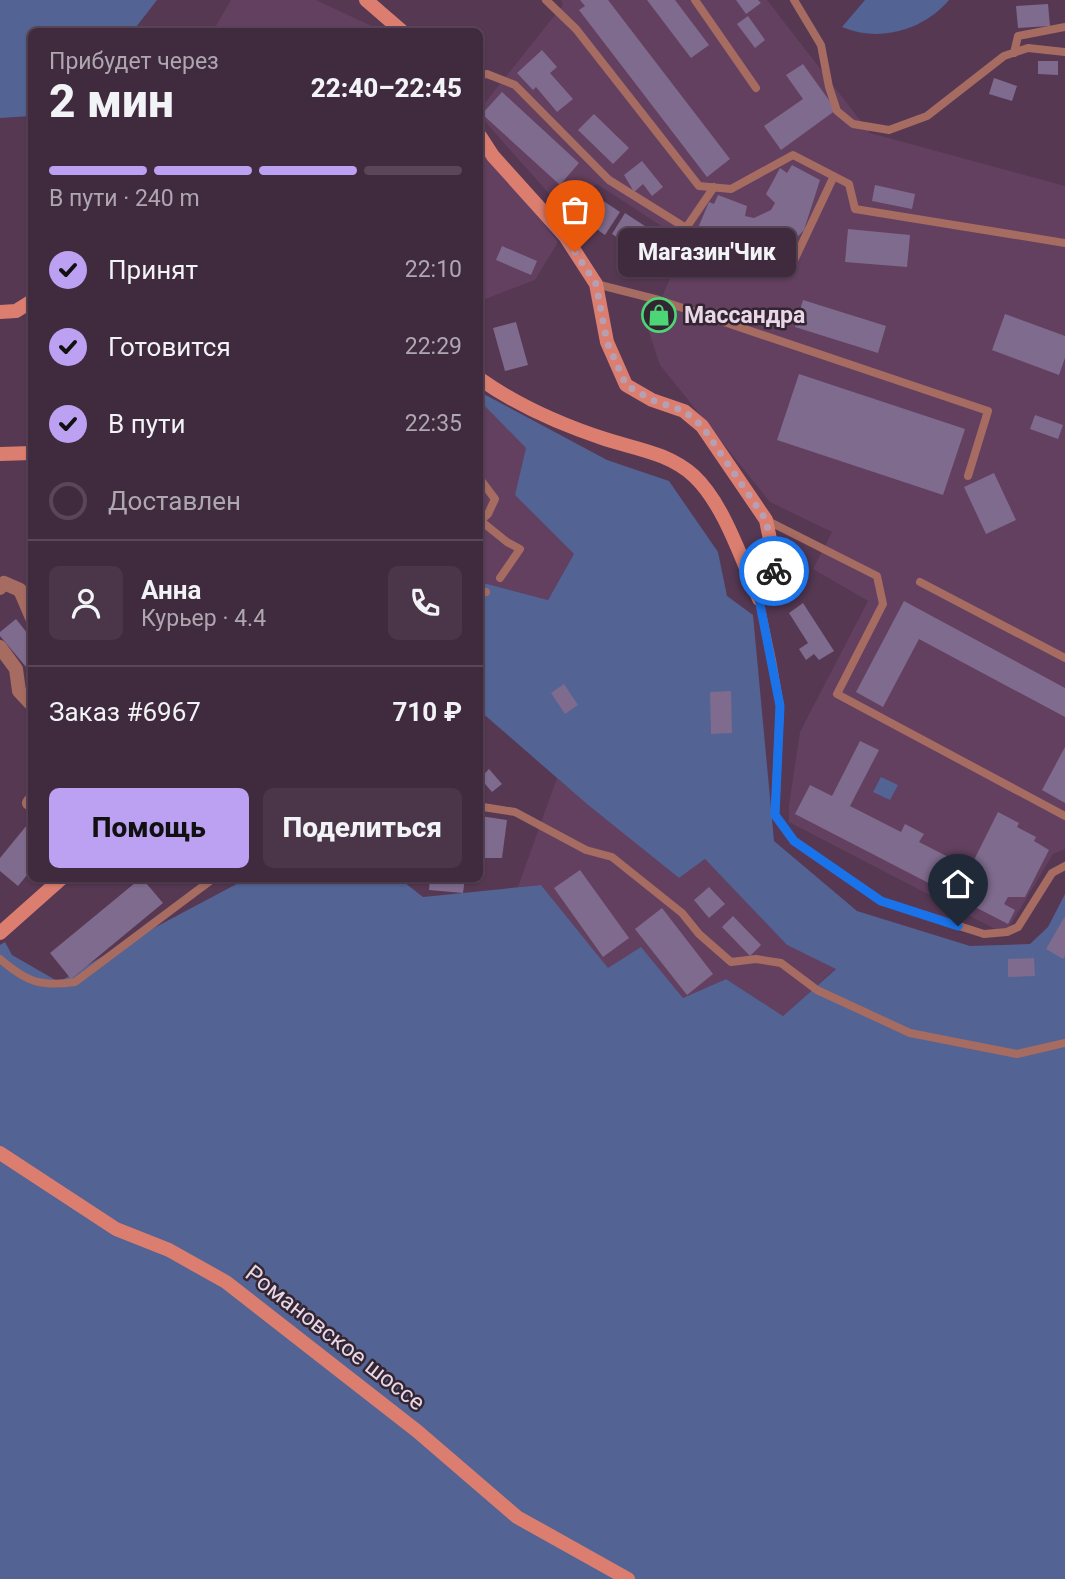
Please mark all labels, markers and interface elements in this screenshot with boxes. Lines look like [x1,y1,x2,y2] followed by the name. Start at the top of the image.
[49,48,219,75] text: Прибудет через
[311,73,462,103] text: 22:40–22:45
[49,74,174,128] text: 2 мин
[545,180,605,252] pin
[49,185,200,212] text: В пути · 240 m
[556,191,594,229] icon: bag
[617,228,796,276] callout: Магазин'Чик
[638,239,776,266] text: Магазин'Чик
[49,251,87,289] icon: check
[108,255,198,285] text: Принят
[405,256,462,283] text: 22:10
[640,296,678,334] shop icon: Массандра
[684,302,805,329] place label: Массандра
[49,328,87,366] icon: check
[108,332,231,362] text: Готовится
[405,333,462,360] text: 22:29
[49,405,87,443] icon: check
[108,409,185,439] text: В пути
[405,410,462,437] text: 22:35
[108,486,241,516] text: Доставлен
[739,536,809,606] courier
[755,552,793,590] icon: bike
[49,566,123,640] button: person
[388,566,462,640] button: phone
[141,575,201,605] text: Анна
[141,605,266,632] text: Курьер · 4.4
[49,697,201,727] text: Заказ #6967
[392,697,462,727] text: 710 ₽
[49,788,249,868] button: Помощь
[263,788,462,868] button: Поделиться
[928,854,988,926] pin
[939,865,977,903] icon: home
[240,1260,430,1416] street label: Романовское шоссе

